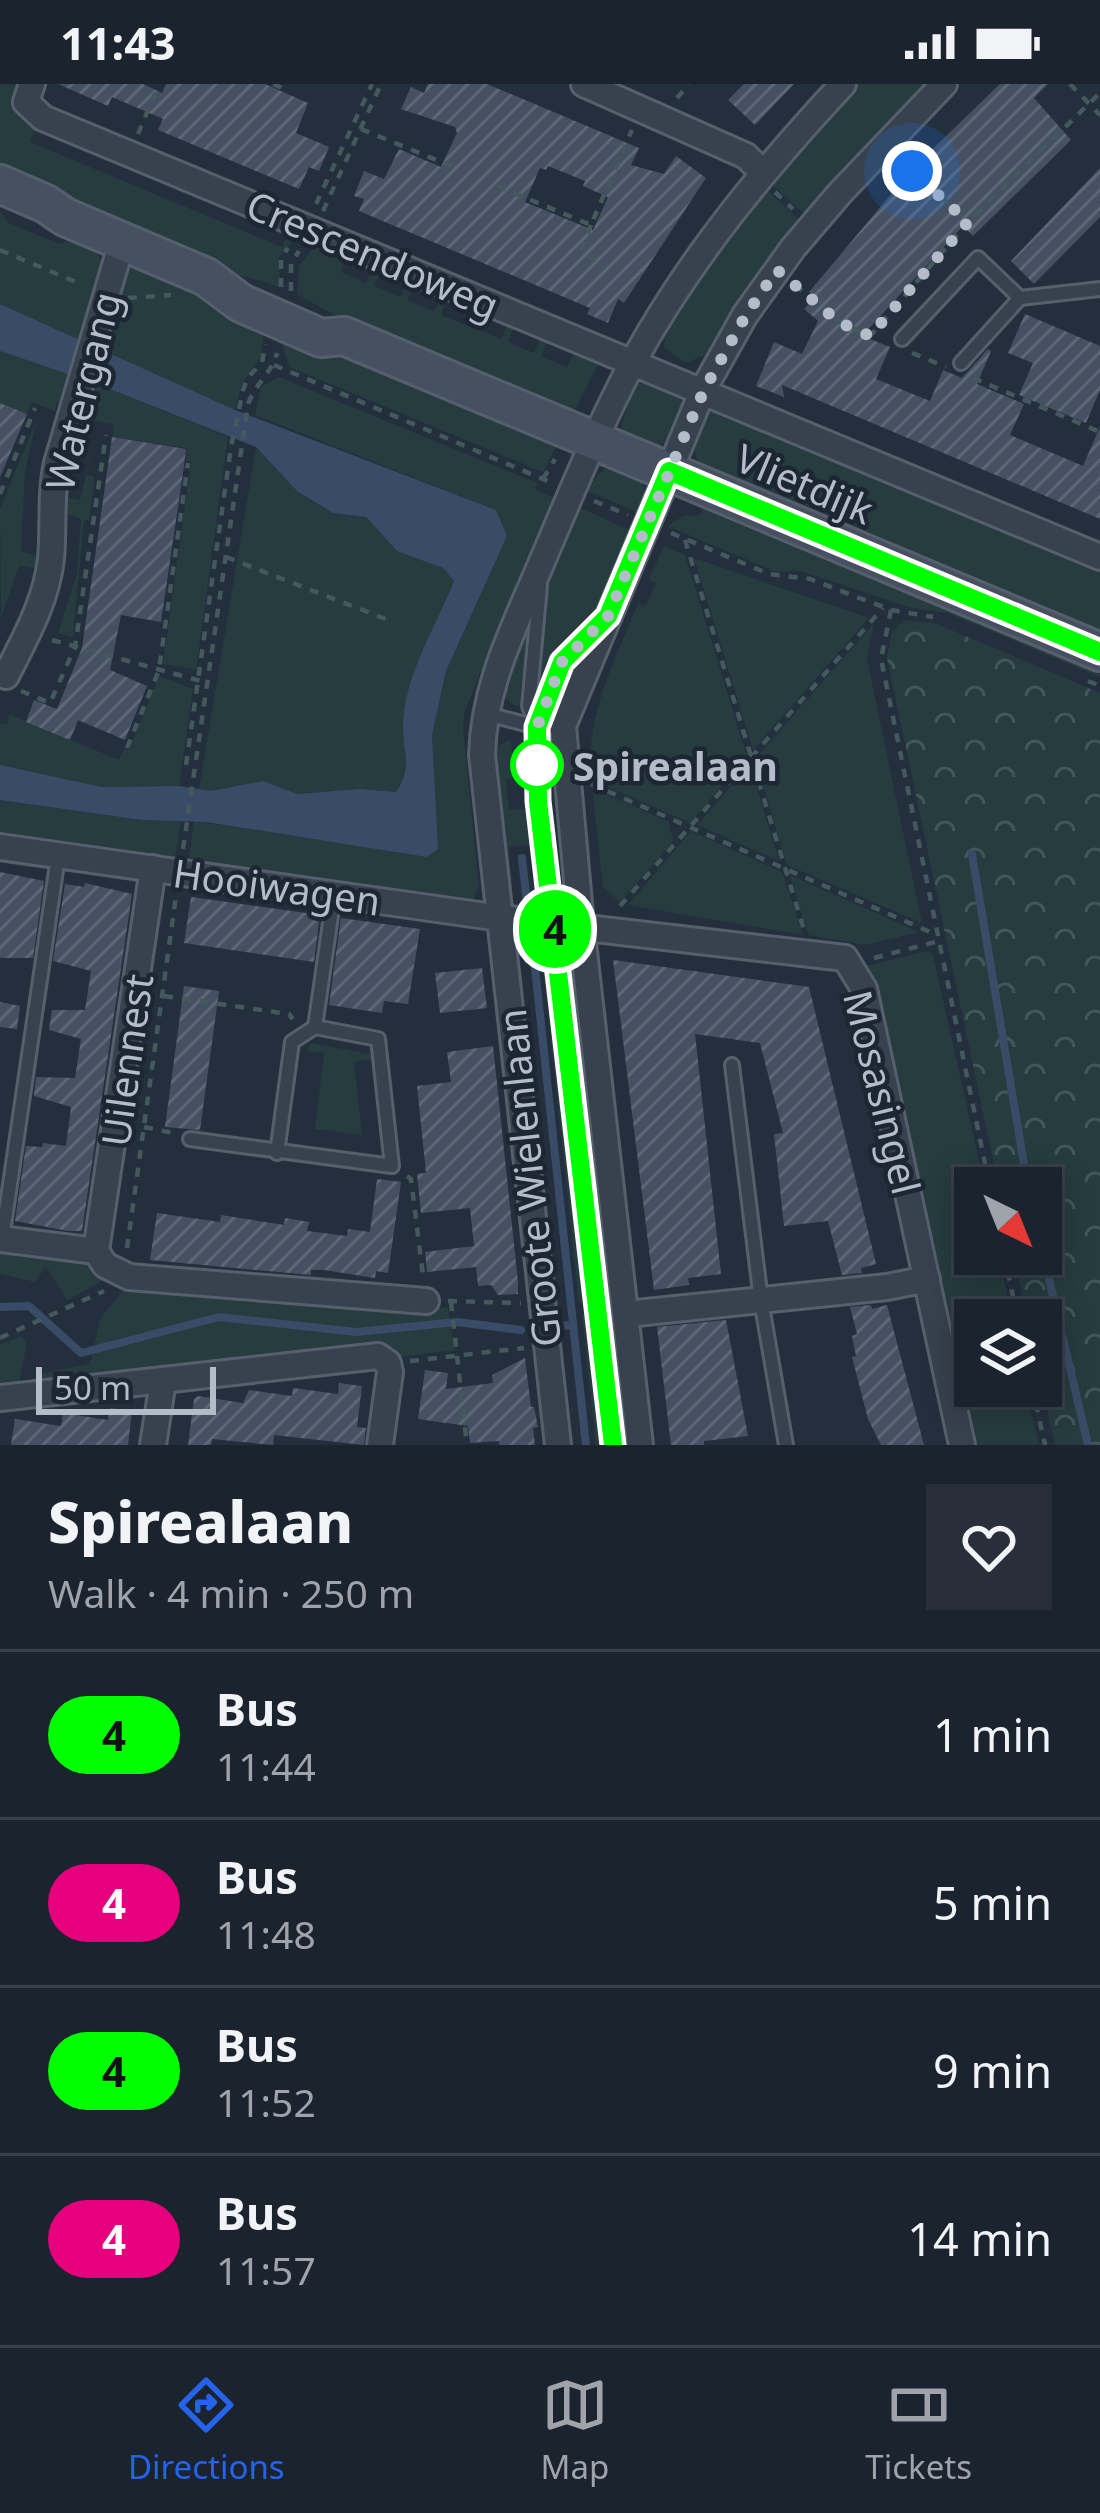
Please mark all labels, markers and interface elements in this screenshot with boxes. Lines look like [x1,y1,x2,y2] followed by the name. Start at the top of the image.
[60,12,176,73] text: 11:43
[882,141,942,201] your location
[239,177,507,331] street label: Crescendoweg
[32,286,132,496] street label: Watergang
[728,430,882,536] street label: Vlietdijk
[573,739,778,792] place label: Spirealaan
[512,740,562,790] marker: Spirealaan
[170,845,384,927] street label: Hooiwagen
[516,890,594,968] line badge: 4
[543,900,567,957] text: 4
[88,970,164,1150] street label: Uilennest
[832,984,934,1200] street label: Mosasingel
[484,1006,572,1350] street label: Groote Wielenlaan
[954,1167,1062,1275] north arrow
[954,1167,1062,1407] map controls
[954,1299,1062,1407] button: layers
[36,1361,216,1414] scale bar
[54,1365,131,1410] text: 50 m
[48,1482,353,1560] text: Spirealaan
[926,1484,1052,1610] button: heart
[48,1566,414,1619] text: Walk · 4 min · 250 m
[216,1678,298,1739] text: Bus
[933,1704,1052,1765] text: 1 min
[102,1706,126,1763] text: 4
[216,1739,316,1792] text: 11:44
[216,1846,298,1907] text: Bus
[933,1872,1052,1933] text: 5 min
[102,1874,126,1931] text: 4
[216,1907,316,1960] text: 11:48
[216,2014,298,2075] text: Bus
[933,2040,1052,2101] text: 9 min
[102,2042,126,2099] text: 4
[216,2075,316,2128] text: 11:52
[216,2182,298,2243] text: Bus
[907,2208,1052,2269] text: 14 min
[102,2210,126,2267] text: 4
[216,2243,316,2296] text: 11:57
[128,2372,285,2489] tab: Directions
[541,2372,609,2489] tab: Map
[865,2372,972,2489] tab: Tickets

